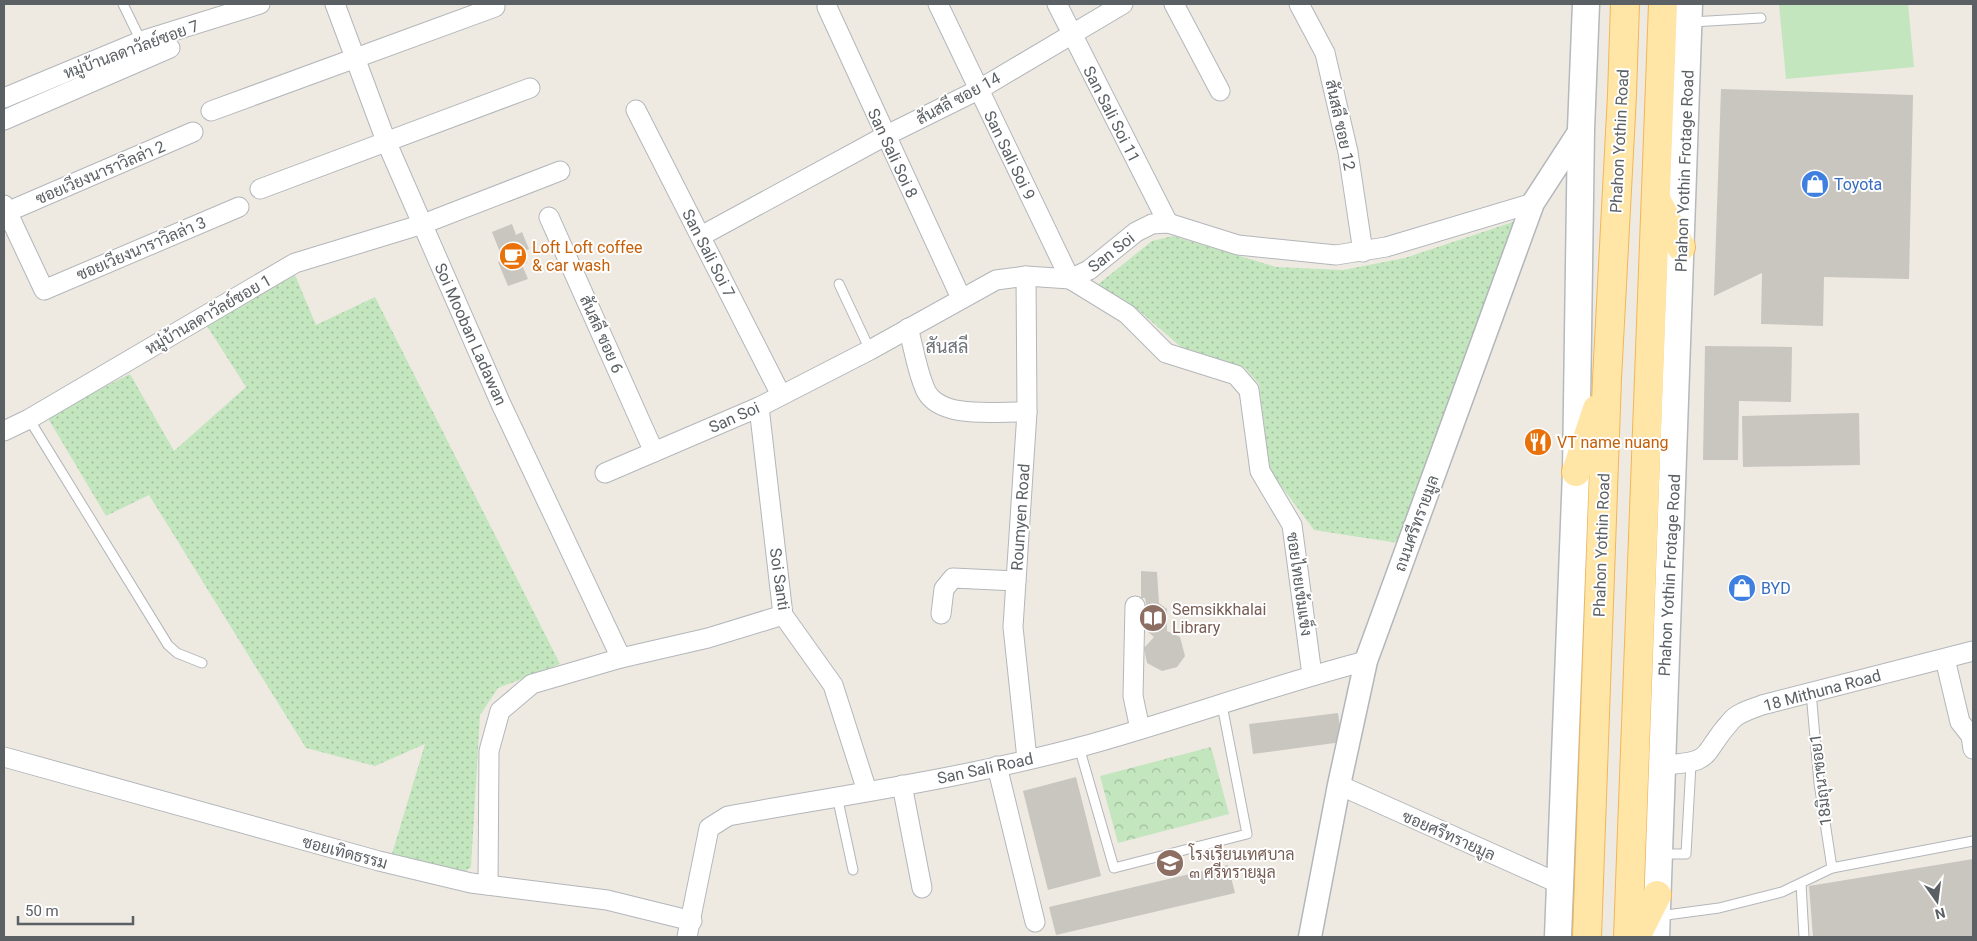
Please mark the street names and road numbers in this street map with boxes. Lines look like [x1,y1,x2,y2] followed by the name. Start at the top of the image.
[60,13,202,85] street label: หมู่บ้านลดาวัลย์ซอย 7
[1079,63,1144,166] street label: San Sali Soi 11
[912,67,1003,129] street label: สันสลี ซอย 14
[1606,69,1633,213] street label: Phahon Yothin Road
[1671,70,1698,273] street label: Phahon Yothin Frotage Road
[1322,78,1361,172] street label: สันสลี ซอย 12
[864,105,922,201] street label: San Sali Soi 8
[980,108,1039,203] street label: San Sali Soi 9
[32,135,168,208] street label: ซอยเวียงนาราวิลล่า 2
[678,206,739,301] street label: San Sali Soi 7
[73,211,209,284] street label: ซอยเวียงนาราวิลล่า 3
[1084,228,1138,276] street label: San Soi
[431,260,511,408] street label: Soi Mooban Ladawan
[140,268,276,360] street label: หมู่บ้านลดาวัลย์ซอย 1
[576,291,629,376] street label: สันสลี ซอย 6
[706,398,763,437] street label: San Soi
[1007,463,1034,571] street label: Roumyen Road
[1388,472,1445,575] street label: ถนนศรีทรายมูล
[1589,473,1614,617] street label: Phahon Yothin Road
[1655,473,1684,677] street label: Phahon Yothin Frotage Road
[1283,530,1320,637] street label: ซอยไทยเข้มแข็ง
[766,547,793,611] street label: Soi Santi
[1761,666,1883,715] street label: 18 Mithuna Road
[1805,733,1838,827] street label: 18มิถุนาซอย1
[935,749,1035,788] street label: San Sali Road
[1398,805,1499,866] street label: ซอยศรีทรายมูล
[300,832,390,873] street label: ซอยเทิดธรรม

